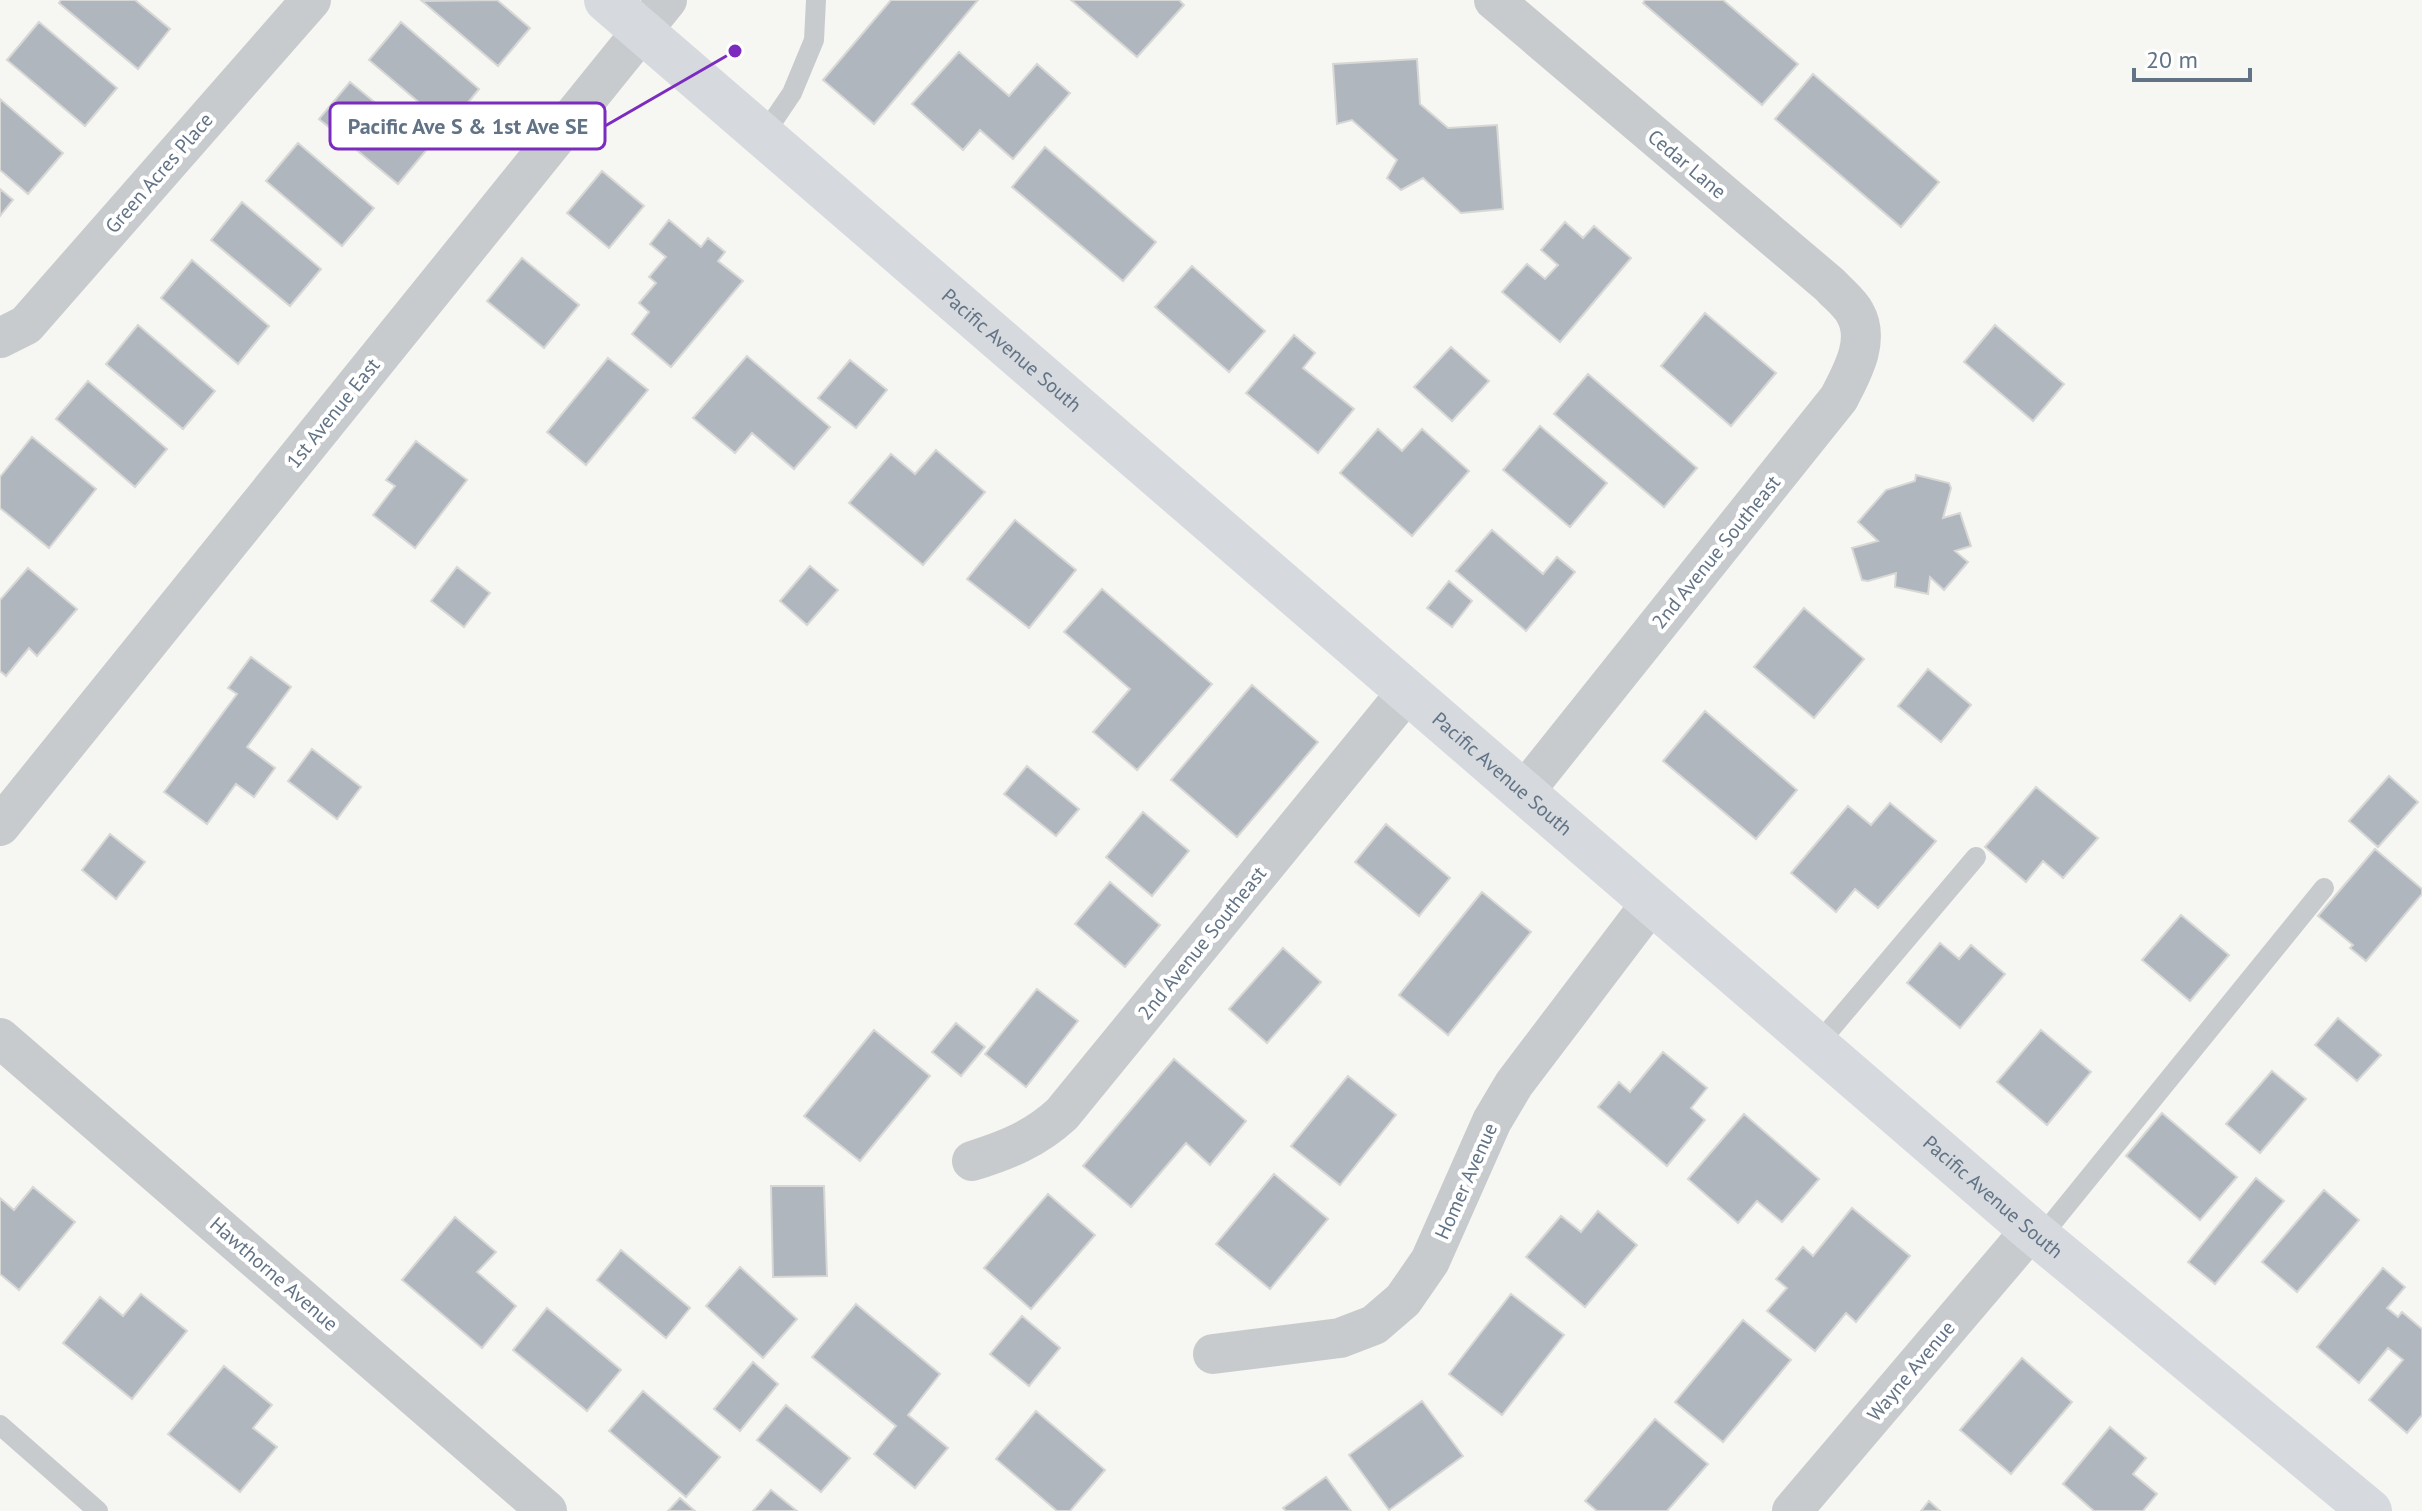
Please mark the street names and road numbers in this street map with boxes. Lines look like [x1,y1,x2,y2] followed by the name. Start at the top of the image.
[99,107,219,239] street label: Green Acres Place
[1642,124,1732,204] street label: Cedar Lane
[936,283,1087,418] street label: Pacific Avenue South
[281,352,386,473] street label: 1st Avenue East
[1646,470,1786,634] street label: 2nd Avenue Southeast
[1427,706,1578,841] street label: Pacific Avenue South
[1132,861,1272,1025] street label: 2nd Avenue Southeast
[1429,1119,1503,1243] street label: Homer Avenue
[1917,1130,2068,1264] street label: Pacific Avenue South
[205,1211,343,1337] street label: Hawthorne Avenue
[1861,1315,1961,1427] street label: Wayne Avenue

